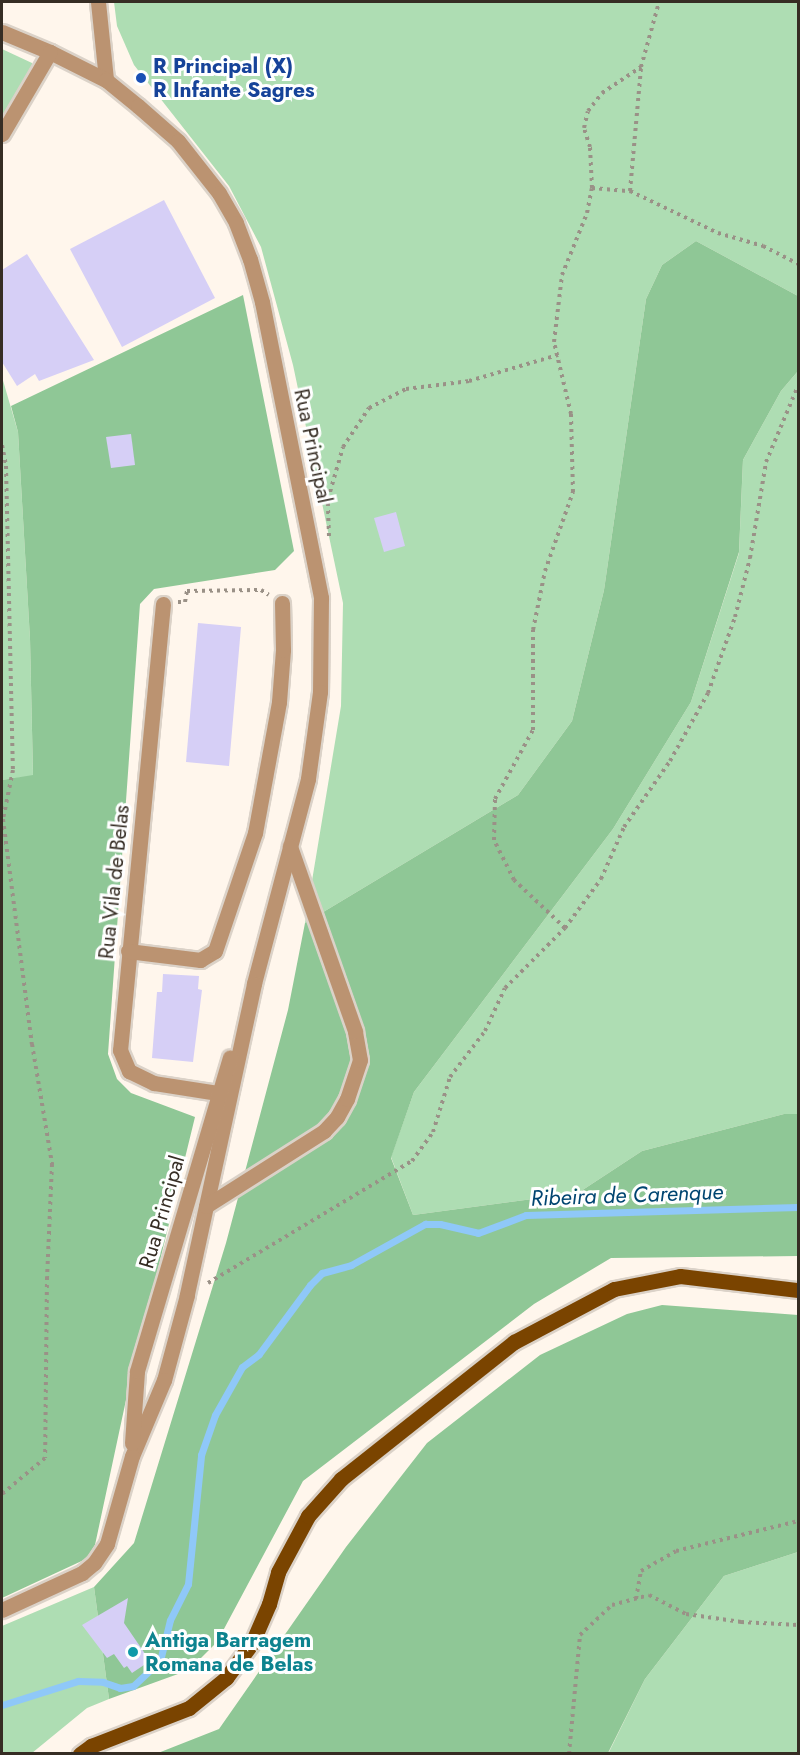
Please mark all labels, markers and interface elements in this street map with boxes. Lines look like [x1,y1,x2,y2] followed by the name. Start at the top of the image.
[153,53,314,103] place label: R Principal (X) R Infante Sagres
[134,71,148,85] marker: R Principal (X) R Infante Sagres
[289,386,337,506] street label: Rua Principal
[93,804,135,960] street label: Rua Vila de Belas
[134,1153,190,1271] street label: Rua Principal
[530,1178,724,1212] water label: Ribeira de Carenque
[145,1627,313,1677] place label: Antiga Barragem Romana de Belas
[126,1645,140,1659] marker: Antiga Barragem Romana de Belas

